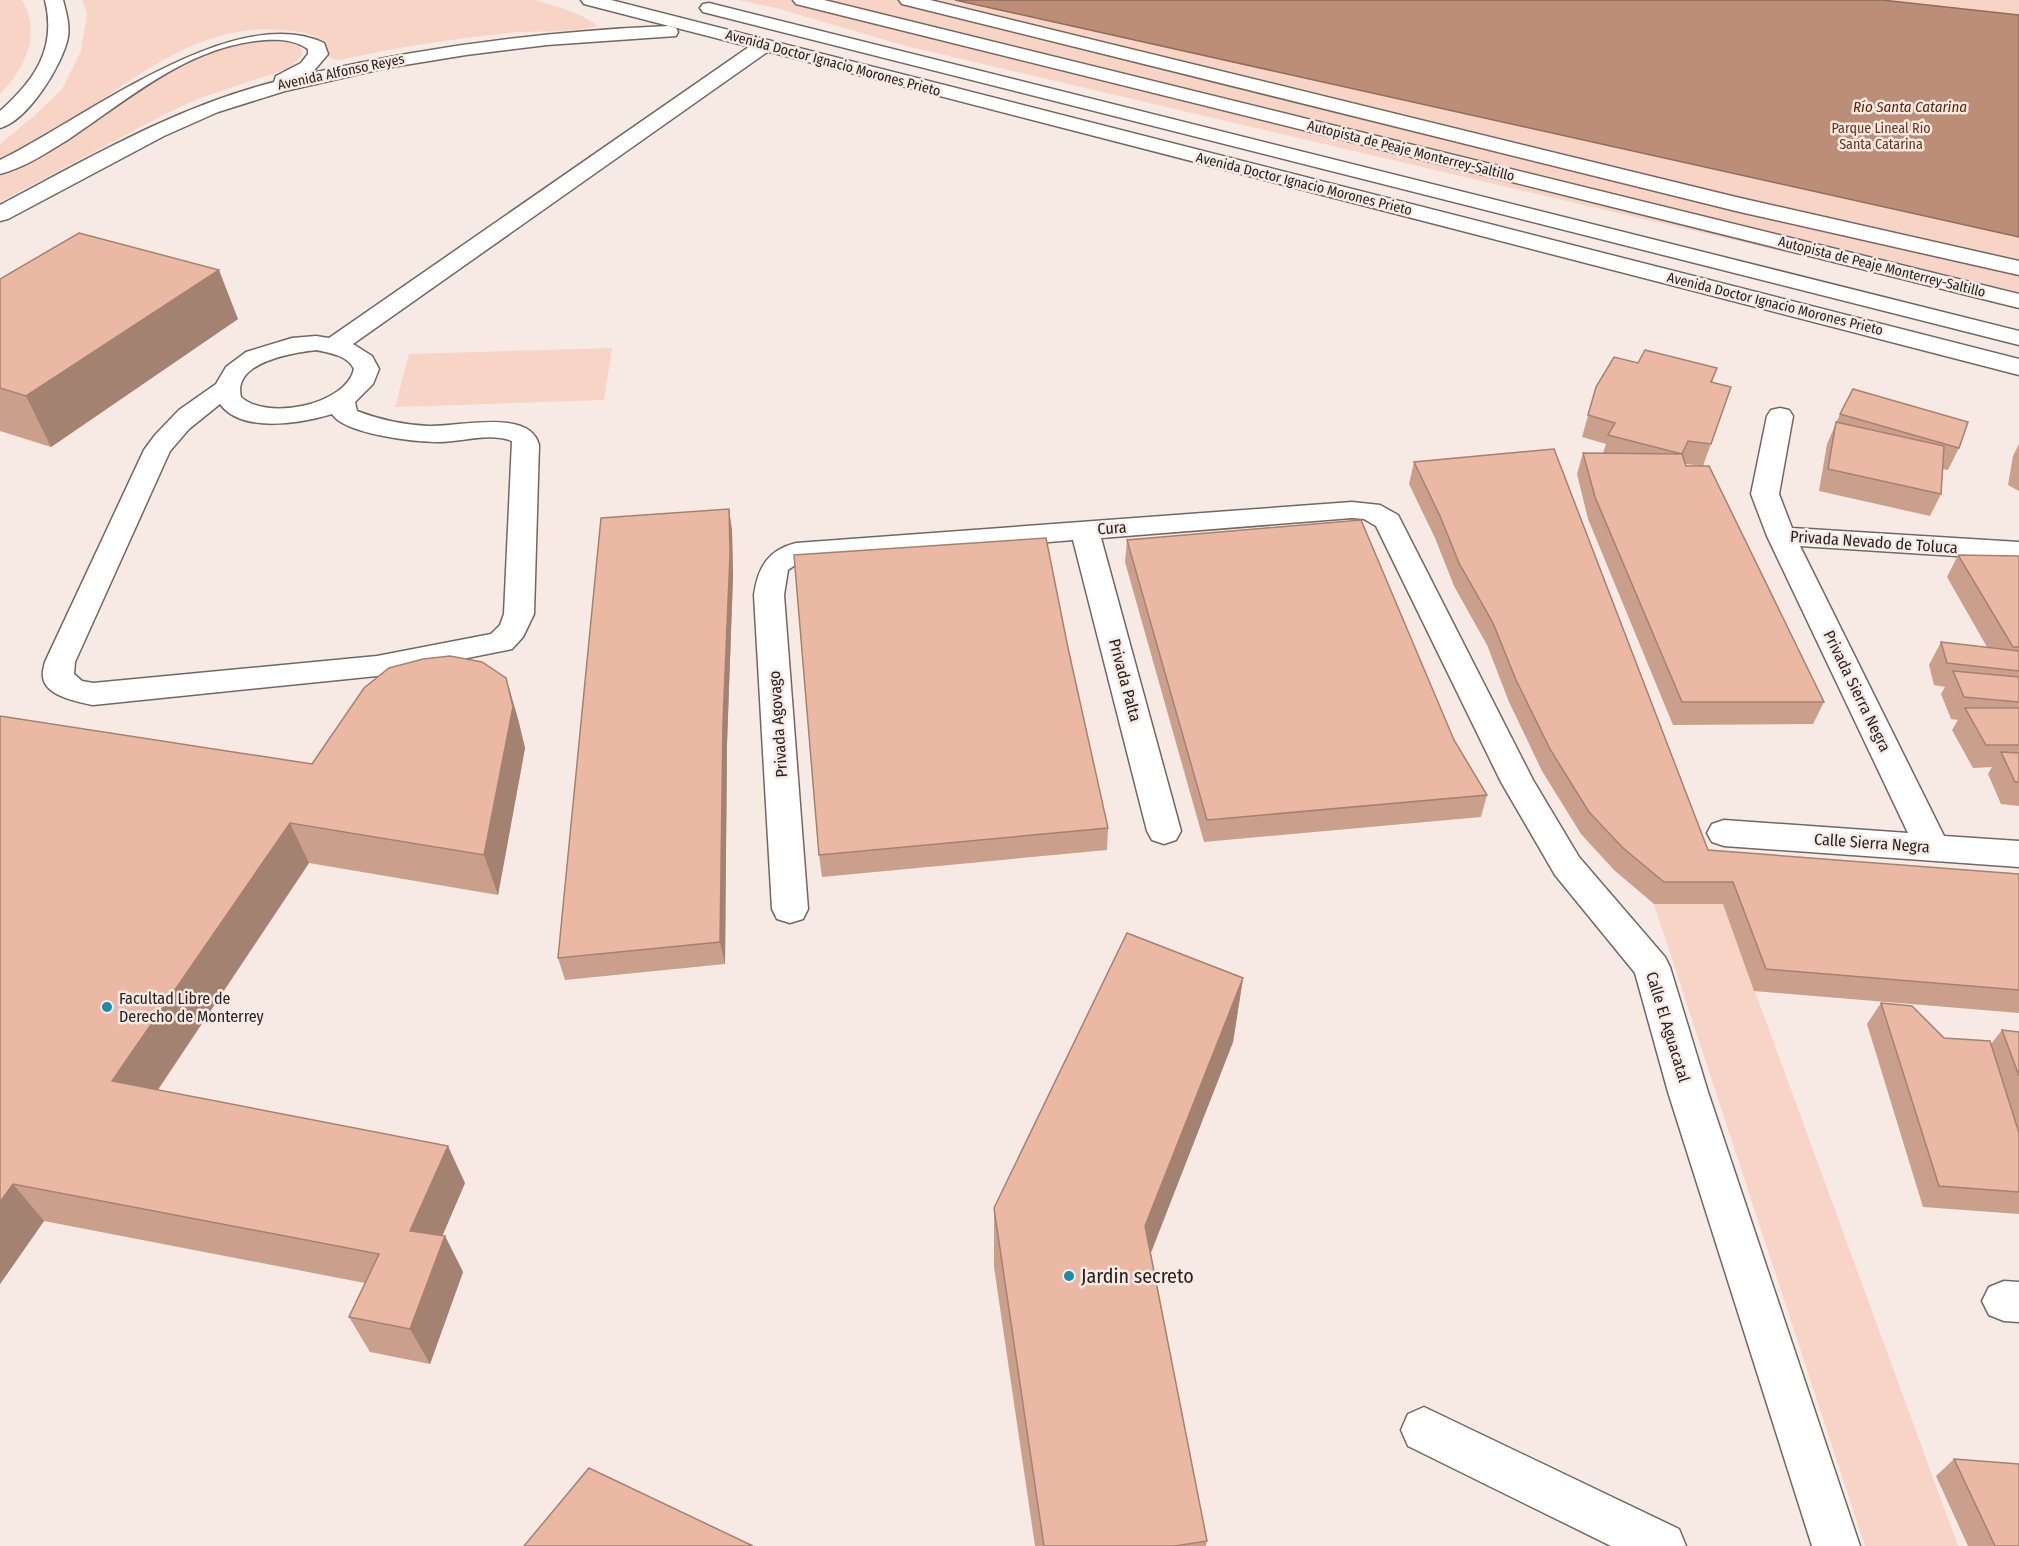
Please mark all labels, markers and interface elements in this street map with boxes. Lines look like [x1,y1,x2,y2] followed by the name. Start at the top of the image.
[724,26,942,100] street label: Avenida Doctor Ignacio Morones Prieto
[276,50,406,94] street label: Avenida Alfonso Reyes
[1853,98,1967,116] water label: Río Santa Catarina
[1306,117,1516,185] street label: Autopista de Peaje Monterrey-Saltillo
[1831,120,1931,153] park label: Parque Lineal Río Santa Catarina
[1194,149,1414,219] street label: Avenida Doctor Ignacio Morones Prieto
[1777,233,1987,301] street label: Autopista de Peaje Monterrey-Saltillo
[1665,269,1885,339] street label: Avenida Doctor Ignacio Morones Prieto
[1097,517,1127,538] street label: Cura
[1790,527,1959,557] street label: Privada Nevado de Toluca
[1819,627,1895,755] street label: Privada Sierra Negra
[1105,636,1145,724] street label: Privada Palta
[765,670,791,778] street label: Privada Agovago
[1814,829,1931,857] street label: Calle Sierra Negra
[1642,969,1694,1085] street label: Calle El Aguacatal
[119,989,265,1026] place label: Facultad Libre de Derecho de Monterrey
[100,1000,114,1014] marker: Facultad Libre de Derecho de Monterrey
[1081,1264,1194,1288] place label: Jardin secreto
[1062,1269,1076,1283] marker: Jardin secreto

